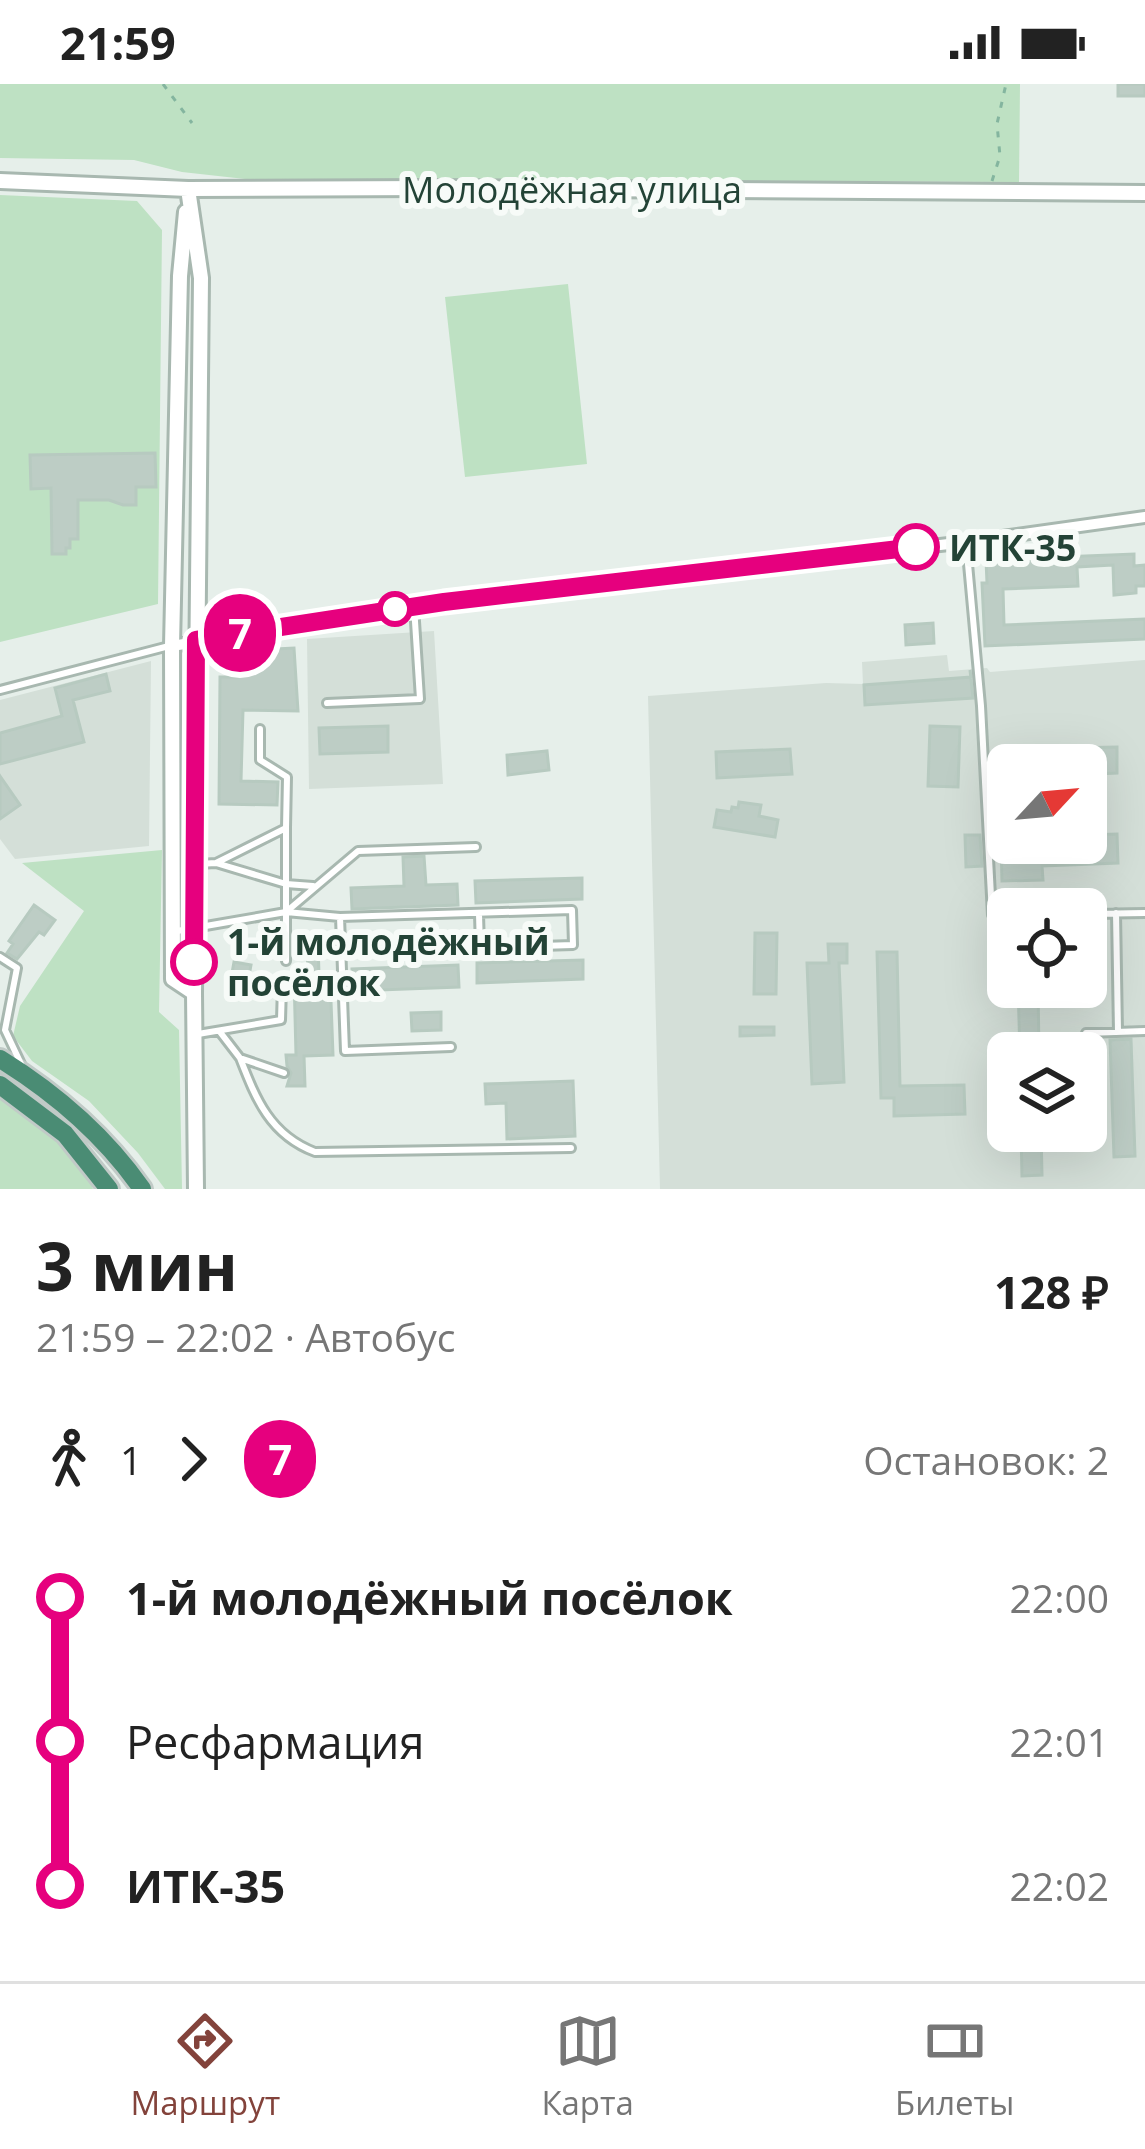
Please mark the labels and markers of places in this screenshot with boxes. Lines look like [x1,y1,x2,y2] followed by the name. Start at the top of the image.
[949,523,1076,572] place label: ИТК-35
[894,525,938,569] marker: ИТК-35
[379,593,411,625] unlabelled marker
[227,917,550,1007] place label: 1-й молодёжный посёлок
[172,940,216,984] marker: 1-й молодёжный посёлок

